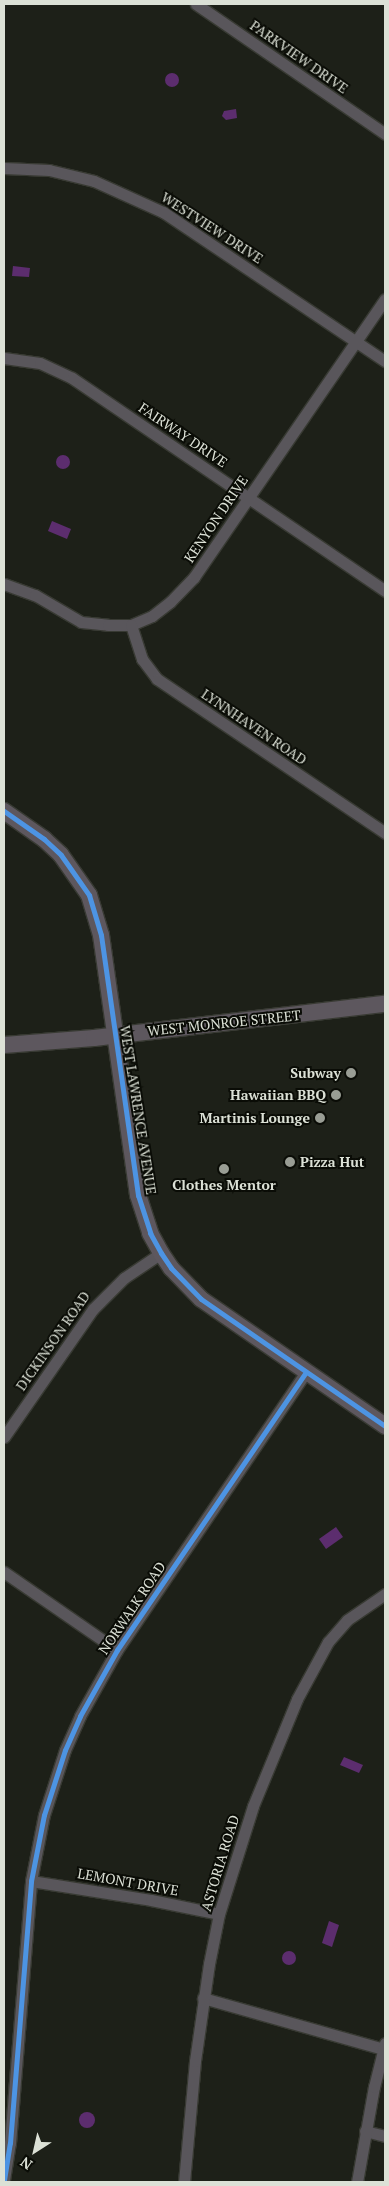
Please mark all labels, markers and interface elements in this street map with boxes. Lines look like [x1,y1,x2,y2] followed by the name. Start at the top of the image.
[247,17,351,97] street label: PARKVIEW DRIVE
[158,189,266,267] street label: WESTVIEW DRIVE
[136,399,230,471] street label: FAIRWAY DRIVE
[181,472,251,566] street label: KENYON DRIVE
[198,686,310,768] street label: LYNNHAVEN ROAD
[147,1007,301,1039] street label: WEST MONROE STREET
[116,1024,160,1196] street label: WEST LAWRENCE AVENUE
[290,1065,341,1081] place label: Subway
[345,1067,357,1079] marker: Subway
[230,1087,326,1103] place label: Hawaiian BBQ
[330,1089,342,1101] marker: Hawaiian BBQ
[200,1110,310,1126] place label: Martinis Lounge
[314,1112,326,1124] marker: Martinis Lounge
[300,1154,364,1170] place label: Pizza Hut
[284,1156,296,1168] marker: Pizza Hut
[218,1163,230,1175] marker: Clothes Mentor
[172,1177,276,1193] place label: Clothes Mentor
[13,1288,93,1394] street label: DICKINSON ROAD
[95,1559,169,1657] street label: NORWALK ROAD
[197,1813,243,1913] street label: ASTORIA ROAD
[76,1865,180,1899] street label: LEMONT DRIVE
[10,2126,60,2176] north arrow
[16,2153,36,2175] text: N

